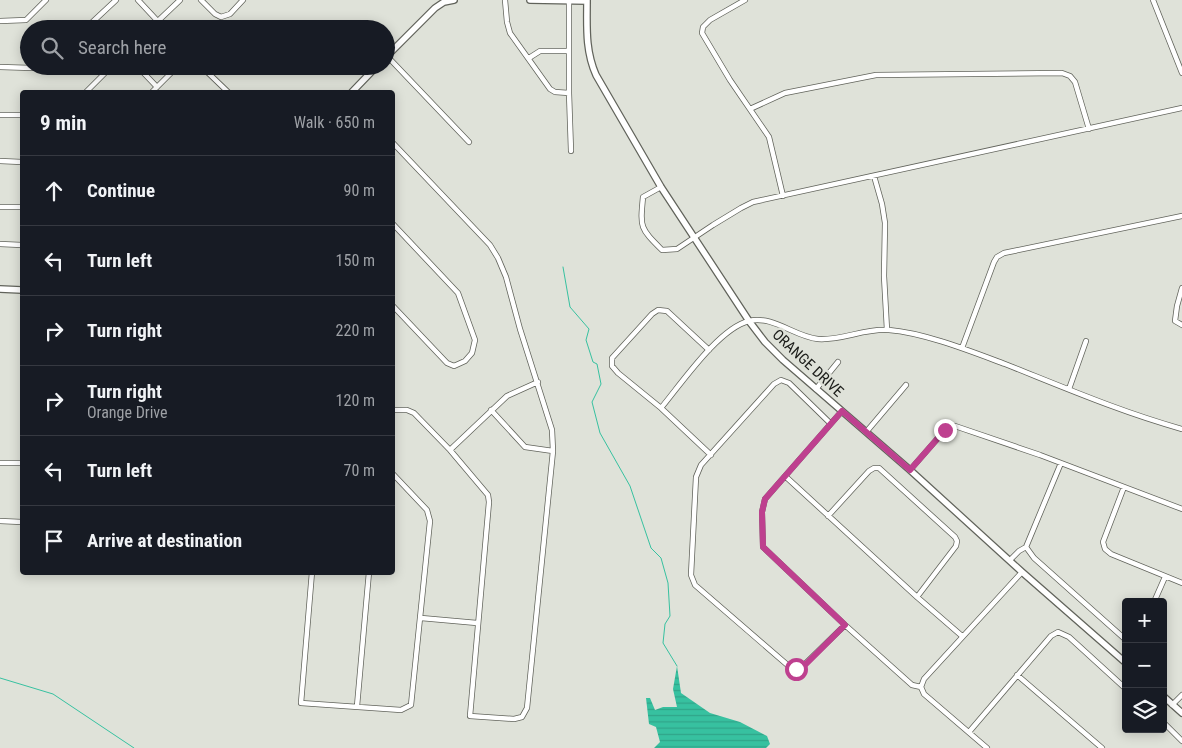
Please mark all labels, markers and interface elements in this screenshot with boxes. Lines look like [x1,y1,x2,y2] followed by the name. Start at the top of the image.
[20,20,395,75] search box
[38,34,66,62] icon: search
[78,36,166,59] text: Search here
[40,111,87,135] text: 9 min
[294,113,375,132] text: Walk · 650 m
[40,177,68,205] icon: ahead
[87,179,155,202] text: Continue
[343,181,375,200] text: 90 m
[40,247,68,275] icon: left
[87,249,152,272] text: Turn left
[336,251,375,270] text: 150 m
[40,317,68,345] icon: right
[87,319,162,342] text: Turn right
[336,321,375,340] text: 220 m
[769,325,847,401] street label: ORANGE DRIVE
[87,380,162,403] text: Turn right
[40,387,68,415] icon: right
[336,391,375,410] text: 120 m
[87,403,168,422] text: Orange Drive
[934,419,957,442] route end
[40,457,68,485] icon: left
[87,459,152,482] text: Turn left
[343,461,375,480] text: 70 m
[40,527,68,555] icon: arrive
[87,529,242,552] text: Arrive at destination
[1122,598,1167,733] map controls
[1122,598,1167,643] button: +
[1122,643,1167,688] button: −
[785,658,808,681] route start
[1122,688,1167,733] button: layers

